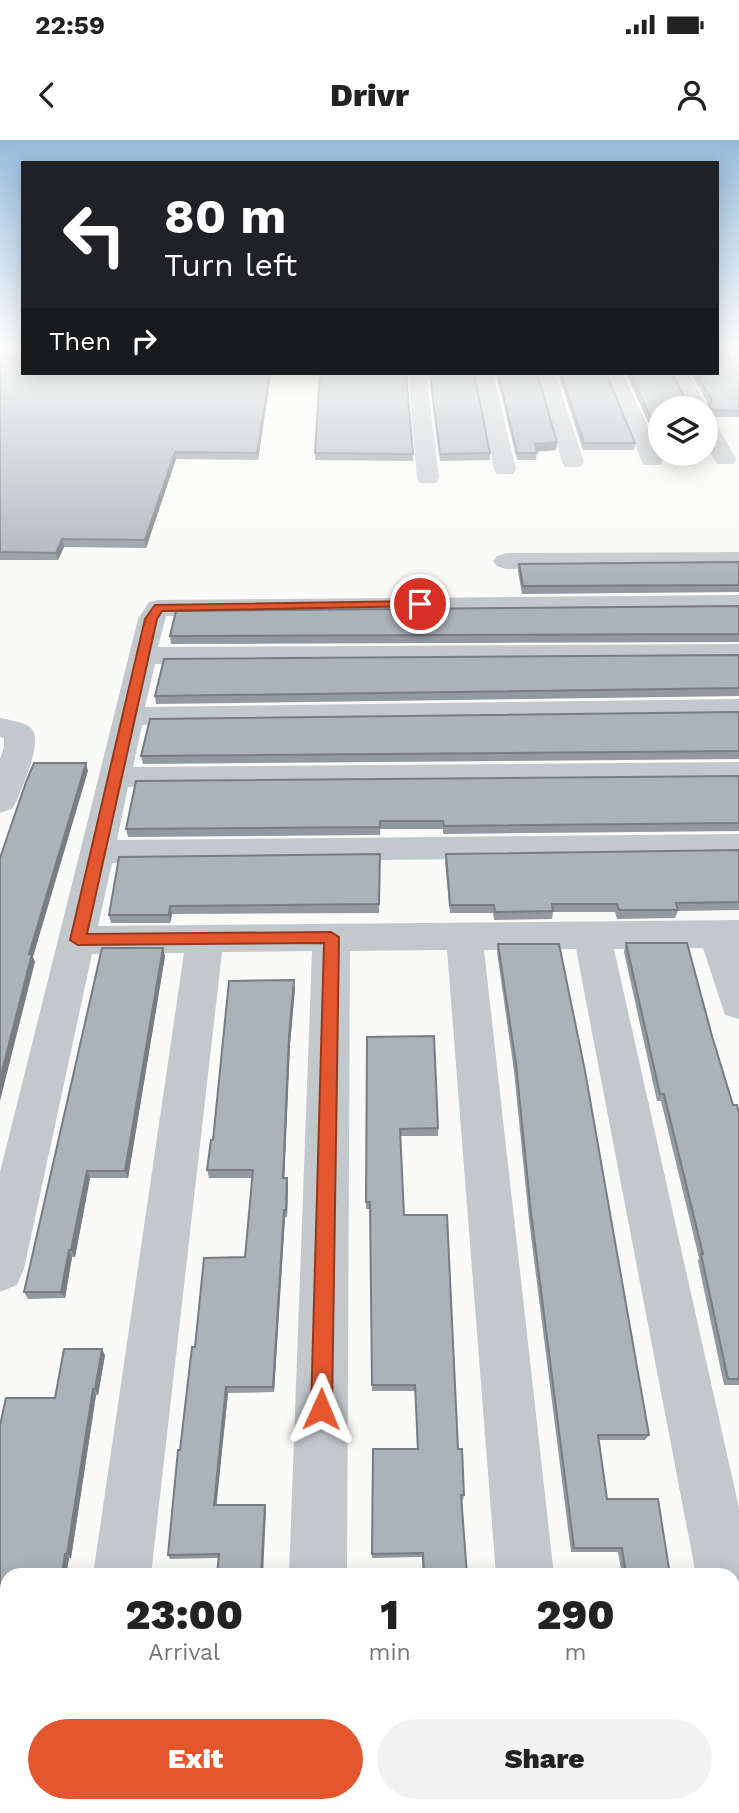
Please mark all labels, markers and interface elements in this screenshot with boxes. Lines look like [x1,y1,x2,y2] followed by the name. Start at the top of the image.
[35,10,105,40] text: 22:59
[28,76,66,114] icon: back
[330,76,409,114] text: Drivr
[673,76,711,114] icon: person
[164,187,286,245] text: 80 m
[49,189,140,280] icon: left
[164,246,297,284] text: Turn left
[125,322,163,360] icon: right
[49,326,111,356] text: Then
[648,396,718,466] map controls
[648,396,718,466] button: layers
[390,574,450,634] pin
[401,585,439,623] icon: arrive
[284,1372,358,1446] position arrow
[125,1590,243,1639] text: 23:00
[380,1590,399,1639] text: 1
[536,1590,615,1639] text: 290
[148,1639,220,1666] text: Arrival
[369,1639,411,1666] text: min
[564,1639,586,1666] text: m
[28,1719,363,1799] button: Exit
[377,1719,712,1799] button: Share

